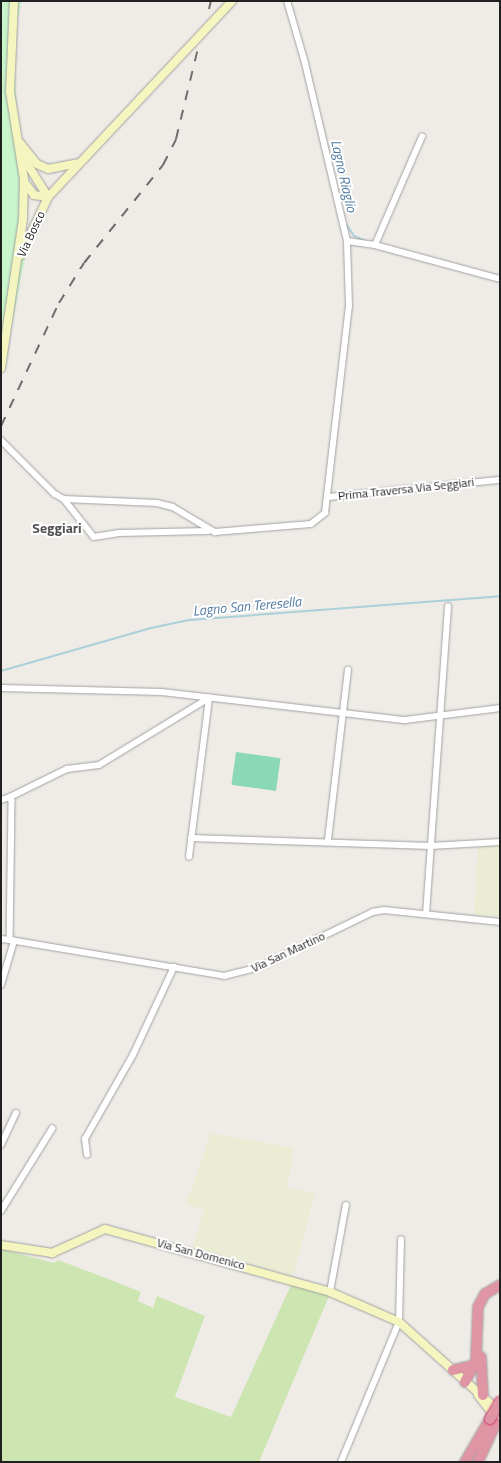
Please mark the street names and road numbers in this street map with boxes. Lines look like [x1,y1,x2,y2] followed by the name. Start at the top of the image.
[14,209,48,259] street label: Via Bosco
[337,475,475,503] street label: Prima Traversa Via Seggiari
[249,929,327,975] street label: Via San Martino
[155,1235,247,1273] street label: Via San Domenico

